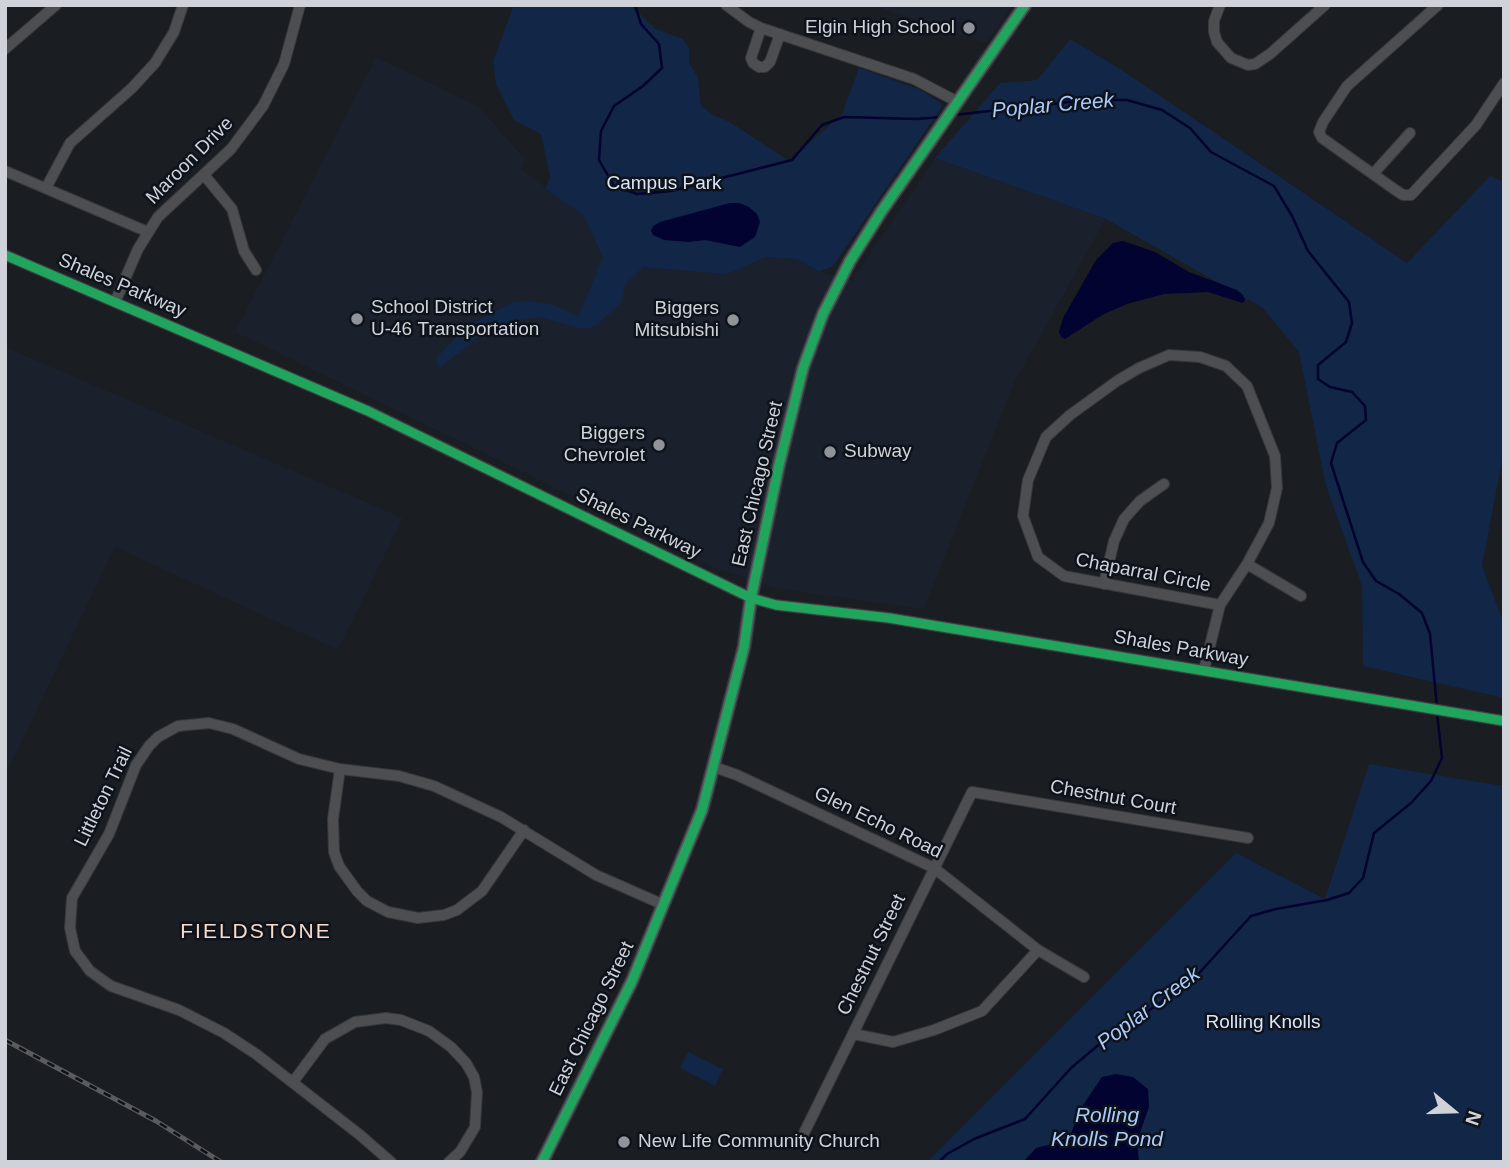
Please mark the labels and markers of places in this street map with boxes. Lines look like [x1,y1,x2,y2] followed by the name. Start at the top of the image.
[805,17,955,39] place label: Elgin High School
[961,20,977,36] marker: Elgin High School
[371,297,539,341] place label: School District U-46 Transportation
[635,298,719,342] place label: Biggers Mitsubishi
[349,311,365,327] marker: School District U-46 Transportation
[725,312,741,328] marker: Biggers Mitsubishi
[564,423,645,467] place label: Biggers Chevrolet
[651,437,667,453] marker: Biggers Chevrolet
[844,441,912,463] place label: Subway
[822,444,838,460] marker: Subway
[638,1131,880,1153] place label: New Life Community Church
[616,1134,632,1150] marker: New Life Community Church

